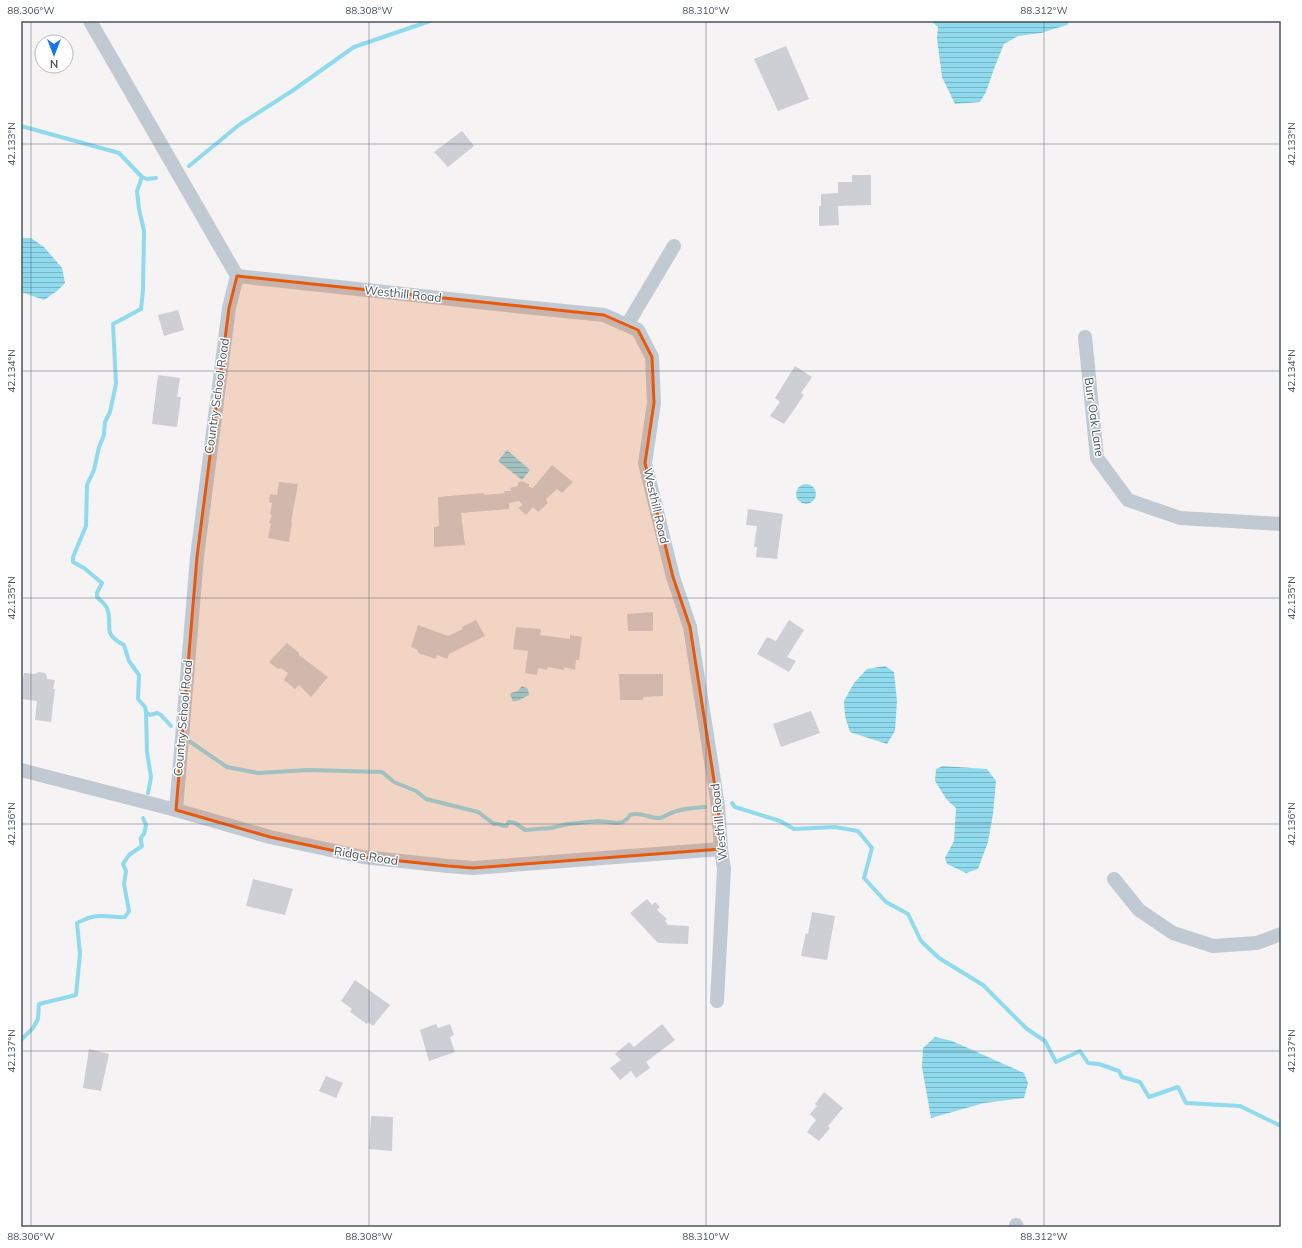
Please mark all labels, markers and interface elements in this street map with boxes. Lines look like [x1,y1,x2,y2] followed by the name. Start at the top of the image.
[7,4,55,17] text: 88.306°W
[345,4,393,17] text: 88.308°W
[682,4,730,17] text: 88.310°W
[1020,4,1068,17] text: 88.312°W
[34,34,74,74] north arrow
[50,57,58,71] text: N
[5,122,18,166] text: 42.133°N
[1285,122,1298,166] text: 42.133°N
[364,282,442,305] street label: Westhill Road
[201,337,232,455] street label: Country School Road
[5,349,18,393] text: 42.134°N
[1285,349,1298,393] text: 42.134°N
[1082,376,1107,458] street label: Burr Oak Lane
[640,466,673,545] street label: Westhill Road
[5,576,18,620] text: 42.135°N
[1285,576,1298,620] text: 42.135°N
[170,659,195,777] street label: Country School Road
[707,783,730,861] street label: Westhill Road
[5,802,18,846] text: 42.136°N
[1285,802,1298,846] text: 42.136°N
[333,843,399,868] street label: Ridge Road
[5,1029,18,1073] text: 42.137°N
[1285,1029,1298,1073] text: 42.137°N
[7,1230,55,1243] text: 88.306°W
[345,1230,393,1243] text: 88.308°W
[682,1230,730,1243] text: 88.310°W
[1020,1230,1068,1243] text: 88.312°W

